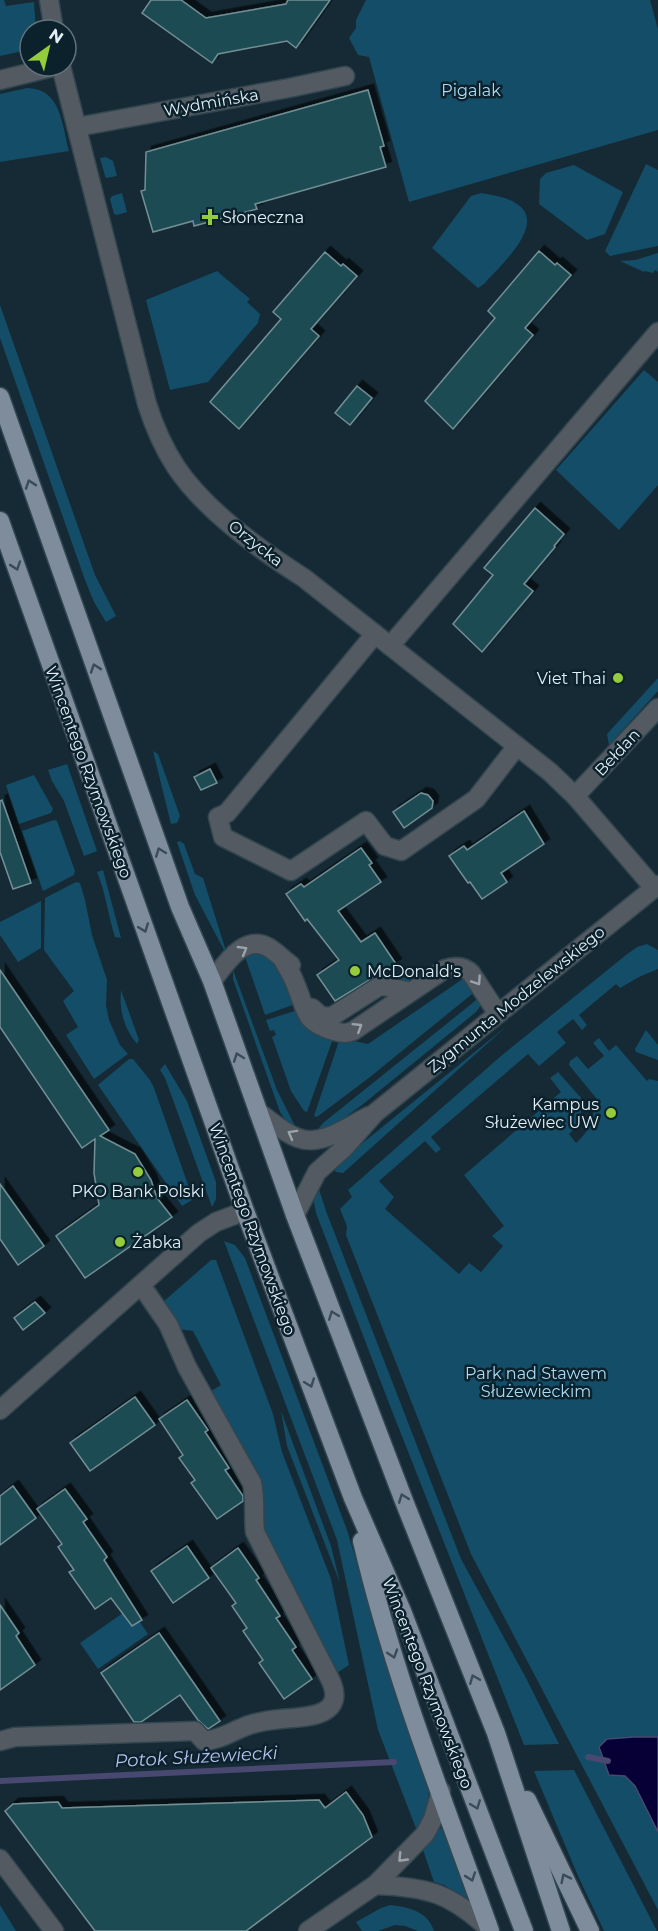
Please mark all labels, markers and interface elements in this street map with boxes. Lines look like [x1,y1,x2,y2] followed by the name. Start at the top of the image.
[18,18,78,78] north arrow
[45,24,67,47] text: N
[441,81,501,100] park label: Pigalak
[162,85,260,120] street label: Wydmińska
[222,208,304,227] place label: Słoneczna
[203,210,217,224] marker: Słoneczna
[25,479,38,490] one-way arrow
[225,516,287,571] street label: Orzycka
[8,560,21,571] one-way arrow
[90,663,102,674] one-way arrow
[41,664,136,881] street label: Wincentego Rzymowskiego
[537,669,606,688] place label: Viet Thai
[611,671,625,685] marker: Viet Thai
[591,725,644,780] street label: Bełdan
[155,847,167,858] one-way arrow
[136,922,149,933] one-way arrow
[424,922,609,1077] street label: Zygmunta Modzelewskiego
[236,946,247,957] one-way arrow
[367,962,461,981] place label: McDonald's
[348,964,362,978] marker: McDonald's
[469,975,480,986] one-way arrow
[351,1023,362,1034] one-way arrow
[233,1052,246,1063] one-way arrow
[485,1095,599,1132] place label: Kampus Służewiec UW
[604,1106,618,1120] marker: Kampus Służewiec UW
[205,1121,300,1338] street label: Wincentego Rzymowskiego
[288,1130,298,1141] one-way arrow
[131,1165,145,1179] marker: PKO Bank Polski
[71,1182,205,1201] place label: PKO Bank Polski
[132,1233,182,1252] place label: Żabka
[113,1235,127,1249] marker: Żabka
[328,1311,341,1321] one-way arrow
[465,1364,607,1401] park label: Park nad Stawem Służewieckim
[303,1378,316,1388] one-way arrow
[397,1493,410,1504] one-way arrow
[378,1575,477,1791] street label: Wincentego Rzymowskiego
[386,1648,398,1659] one-way arrow
[469,1674,481,1685] one-way arrow
[114,1742,278,1772] water label: Potok Służewiecki
[469,1800,482,1810] one-way arrow
[398,1851,409,1862] one-way arrow
[463,1872,476,1882] one-way arrow
[560,1874,572,1885] one-way arrow

